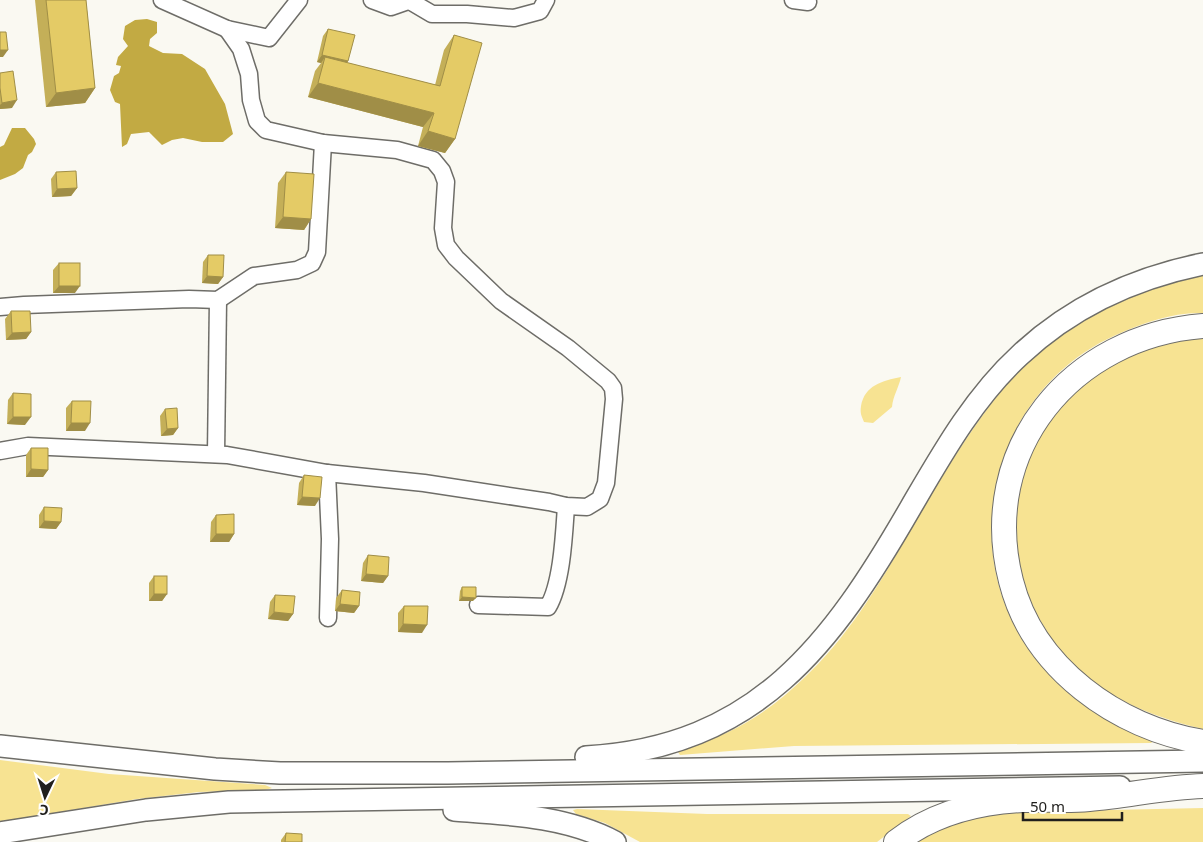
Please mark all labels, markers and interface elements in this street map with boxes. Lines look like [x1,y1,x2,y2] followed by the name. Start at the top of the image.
[20,772,70,822] north arrow
[1023,790,1122,822] scale bar
[1030,796,1065,816] text: 50 m
[39,801,49,820] text: С

